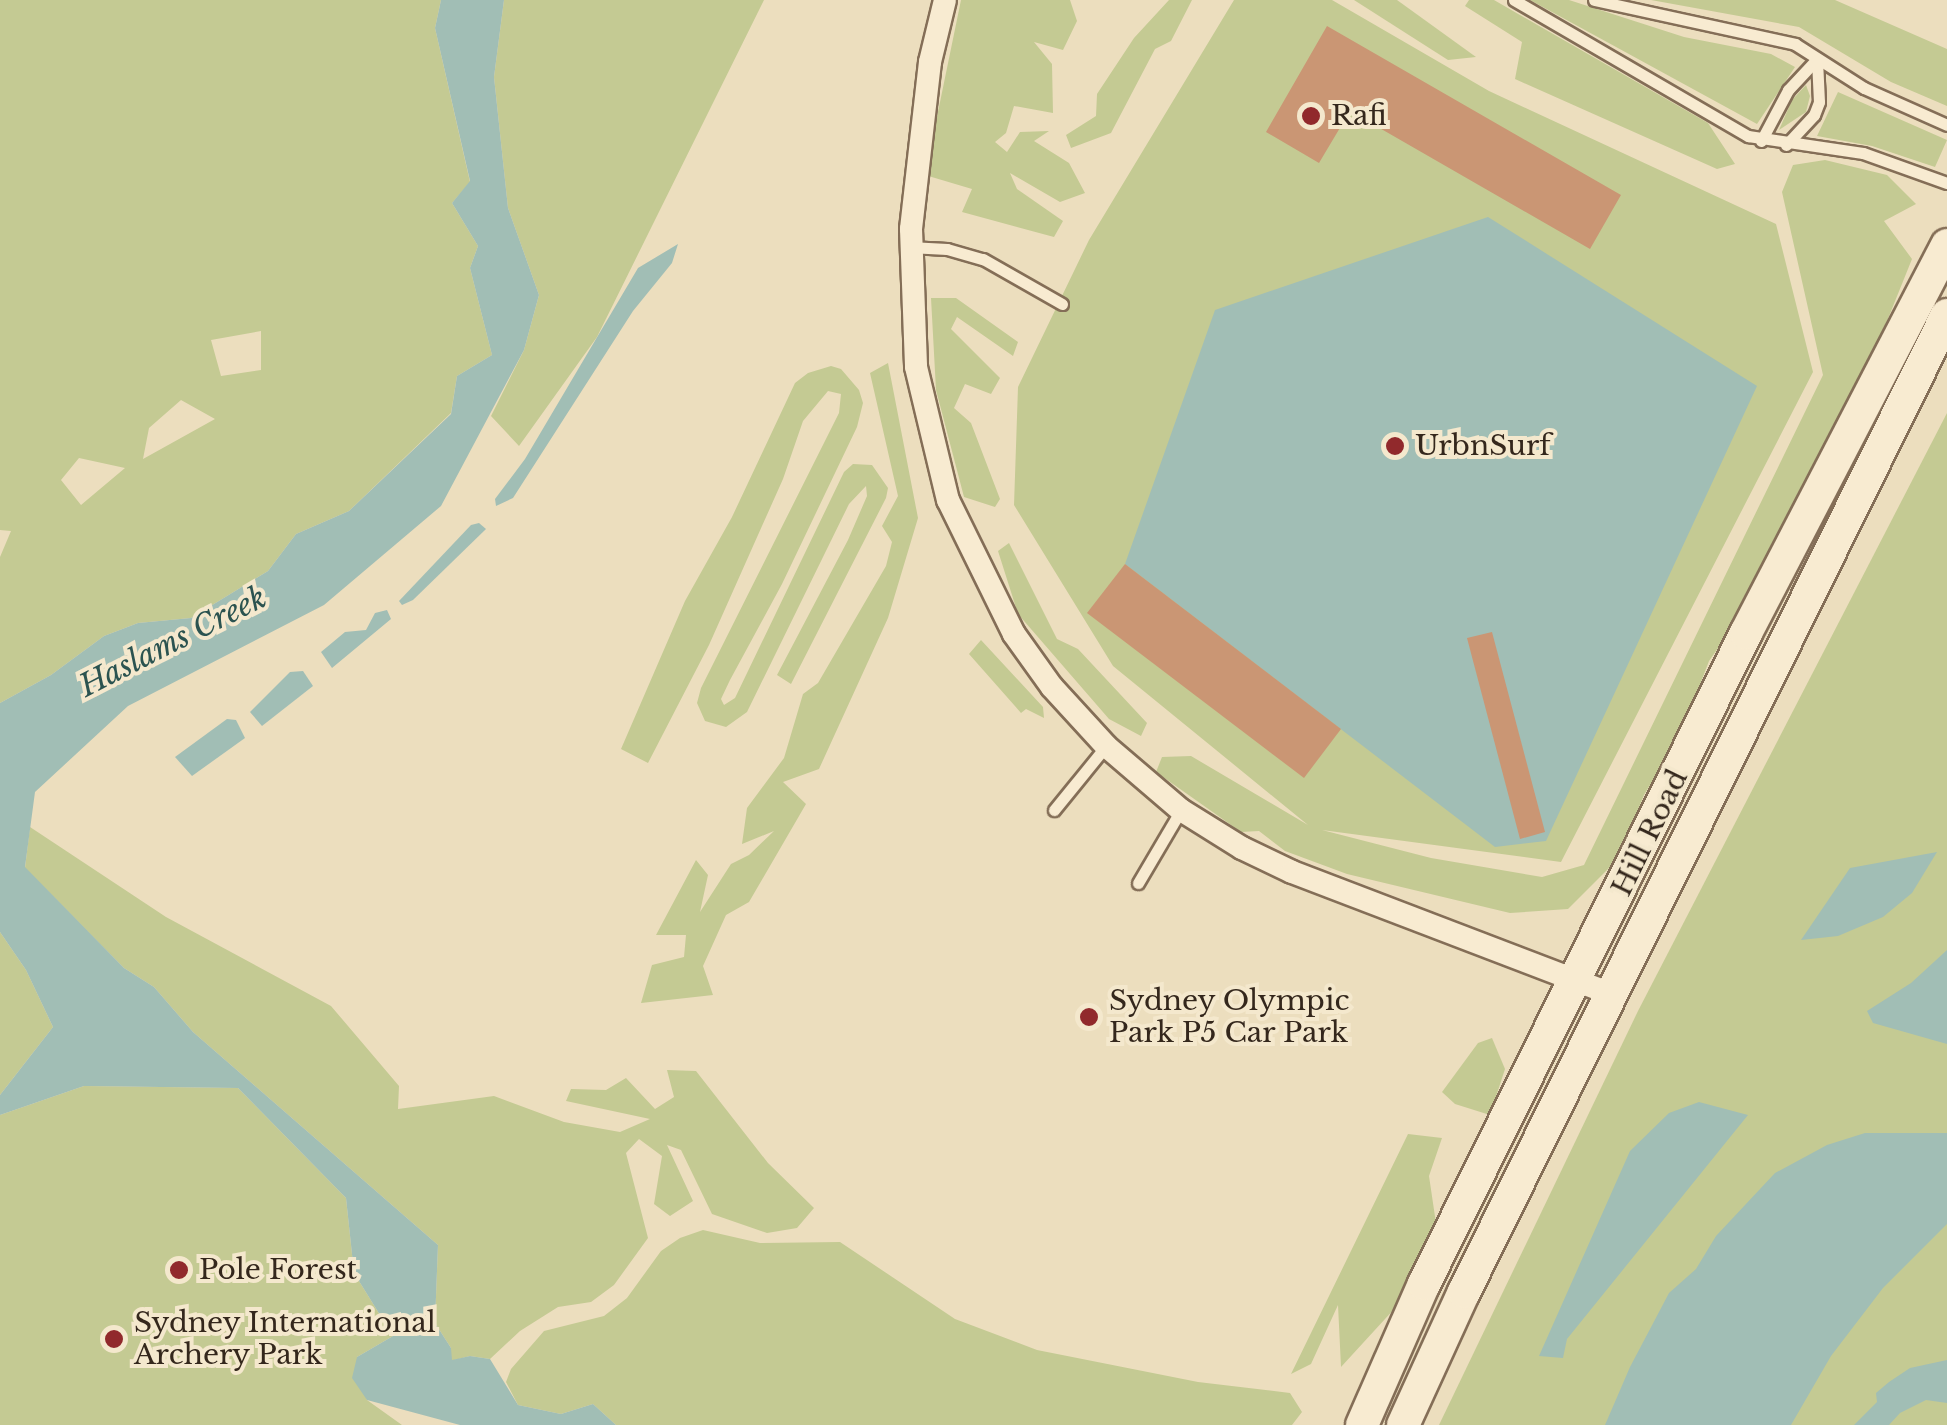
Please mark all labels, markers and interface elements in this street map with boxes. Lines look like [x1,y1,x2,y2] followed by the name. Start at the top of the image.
[1331,99,1387,133] place label: Rafi
[1300,105,1322,127] marker: Rafi
[1415,429,1551,463] place label: UrbnSurf
[1384,435,1406,457] marker: UrbnSurf
[73,579,273,705] water label: Haslams Creek
[1605,764,1695,902] street label: Hill Road
[1109,984,1350,1050] place label: Sydney Olympic Park P5 Car Park
[1078,1006,1100,1028] marker: Sydney Olympic Park P5 Car Park
[199,1253,357,1287] place label: Pole Forest
[168,1259,190,1281] marker: Pole Forest
[134,1306,437,1372] place label: Sydney International Archery Park
[103,1328,125,1350] marker: Sydney International Archery Park

